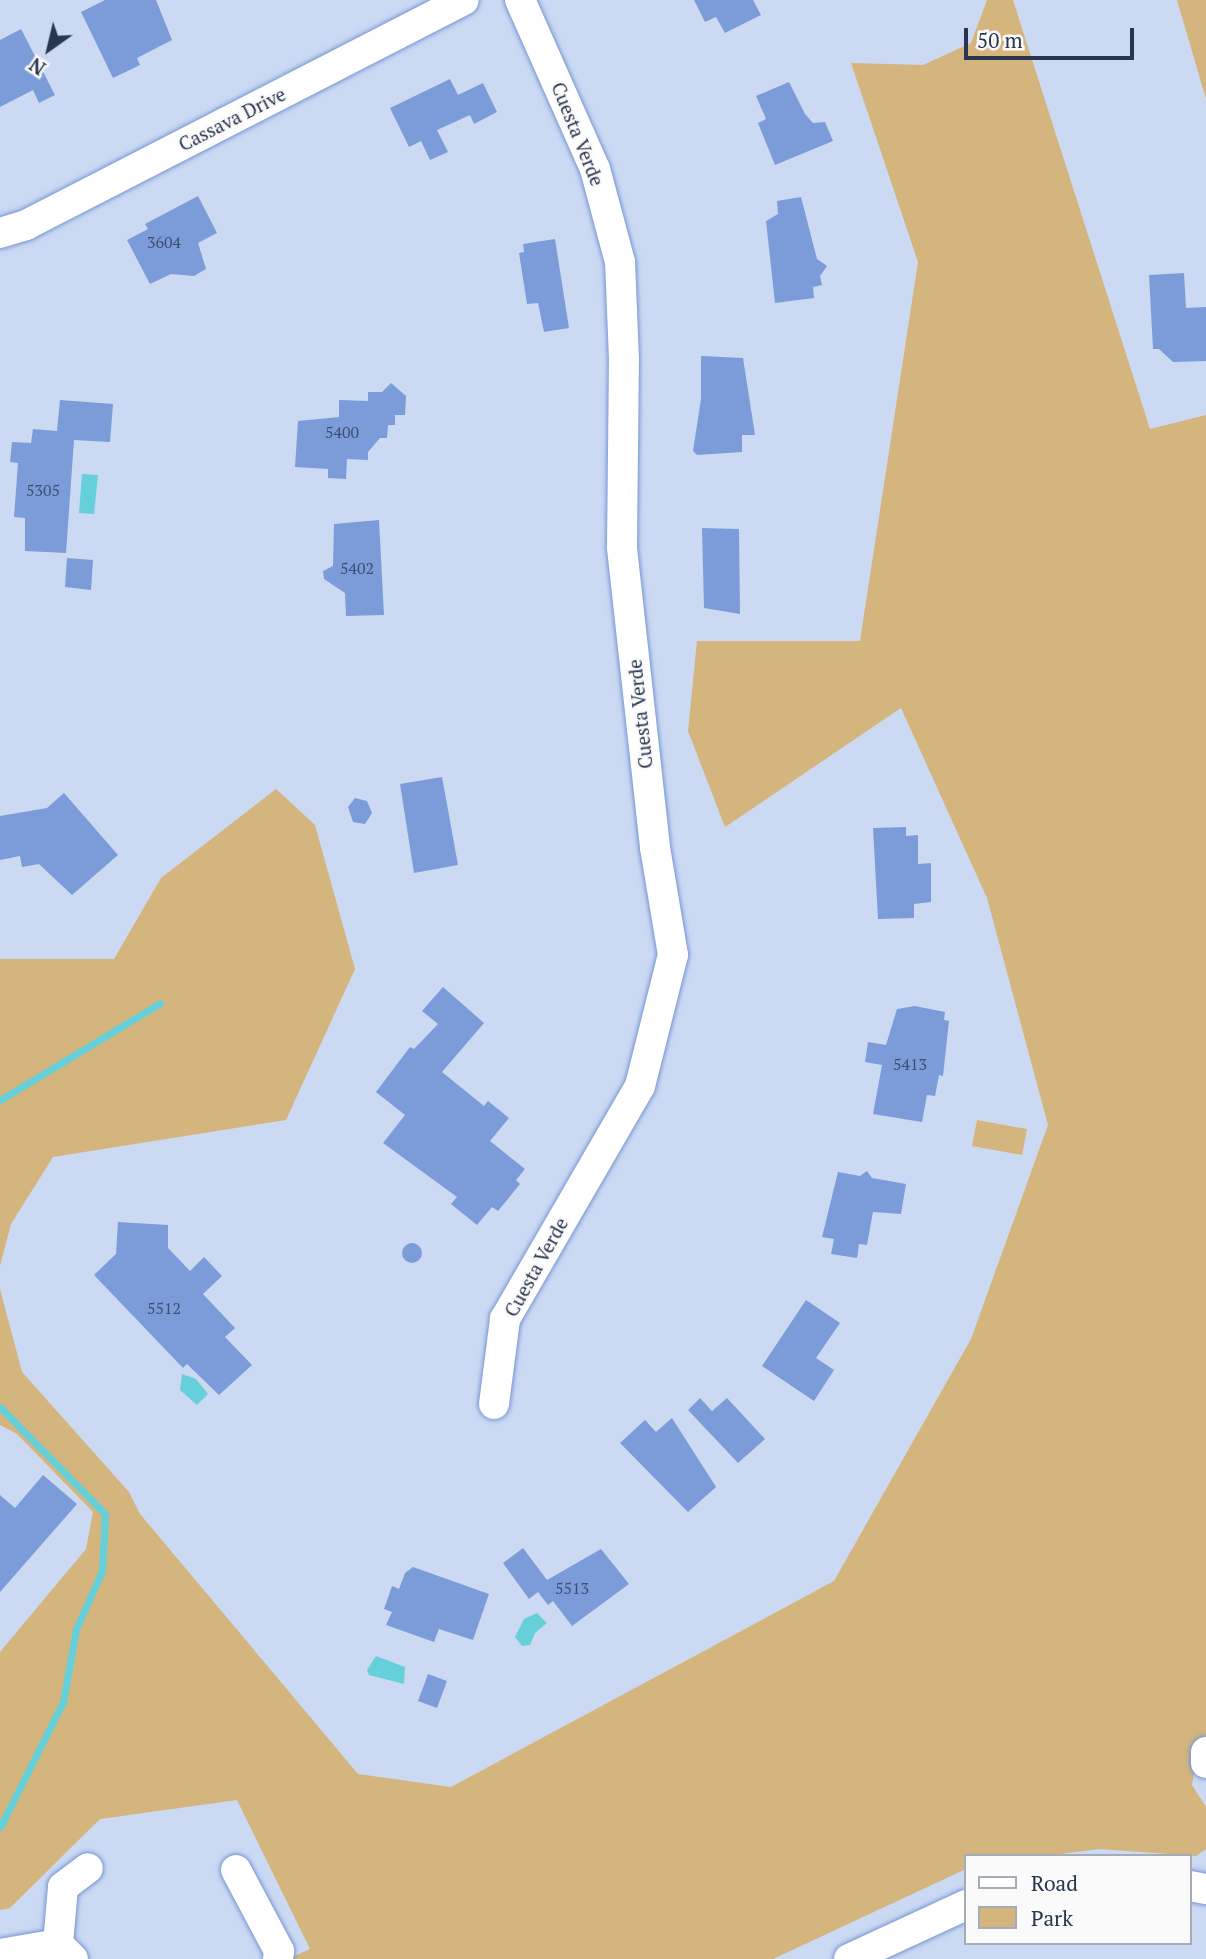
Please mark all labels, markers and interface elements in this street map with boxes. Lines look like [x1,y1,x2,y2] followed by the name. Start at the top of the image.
[14,14,84,84] north arrow
[968,14,1138,58] scale bar
[977,26,1023,54] text: 50 m
[24,52,50,81] text: N
[547,79,609,189] street label: Cuesta Verde
[175,82,289,156] street label: Cassava Drive
[147,232,181,252] house number: 3604
[325,422,359,442] house number: 5400
[26,480,60,500] house number: 5305
[340,558,374,578] house number: 5402
[623,658,657,770] street label: Cuesta Verde
[893,1054,927,1074] house number: 5413
[499,1213,573,1321] street label: Cuesta Verde
[147,1298,181,1318] house number: 5512
[555,1578,589,1598] house number: 5513
[964,1854,1192,1945] legend
[1031,1869,1078,1897] text: Road
[1031,1904,1073,1932] text: Park

